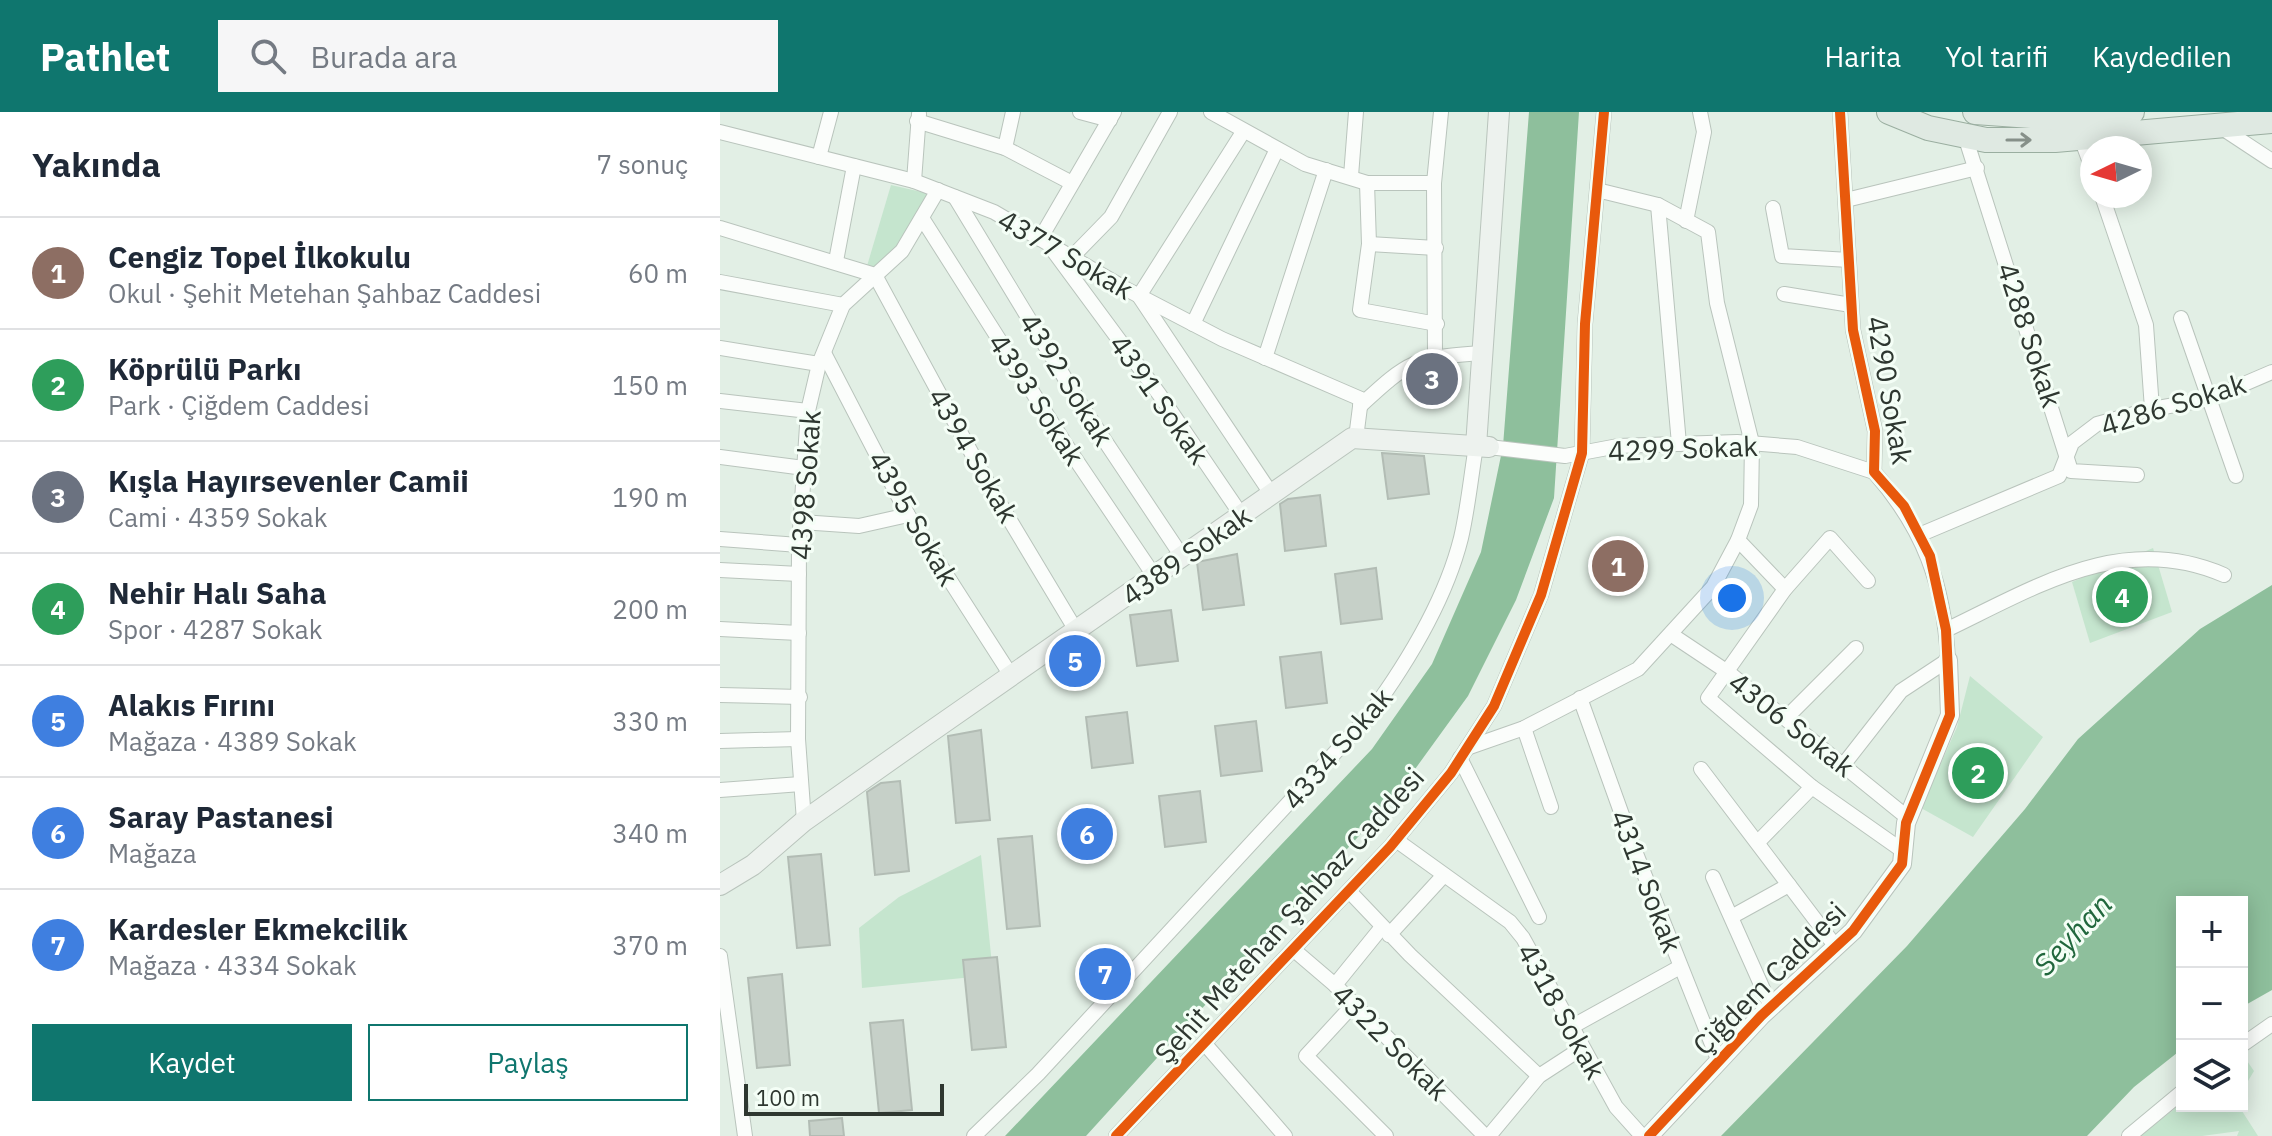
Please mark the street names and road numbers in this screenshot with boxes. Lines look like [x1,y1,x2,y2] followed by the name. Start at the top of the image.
[992,200,1140,308] street label: 4377 Sokak
[1989,258,2071,412] street label: 4288 Sokak
[1012,306,1123,453] street label: 4392 Sokak
[1859,313,1921,467] street label: 4290 Sokak
[981,326,1094,472] street label: 4393 Sokak
[1102,327,1218,471] street label: 4391 Sokak
[2096,364,2250,444] street label: 4286 Sokak
[920,381,1028,529] street label: 4394 Sokak
[781,409,829,561] street label: 4398 Sokak
[1607,427,1759,469] street label: 4299 Sokak
[860,444,968,592] street label: 4395 Sokak
[1114,497,1258,613] street label: 4389 Sokak
[1721,663,1863,785] street label: 4306 Sokak
[1274,679,1400,817] street label: 4334 Sokak
[1146,759,1432,1071] street label: Şehit Metehan Şahbaz Caddesi
[1603,804,1691,958] street label: 4314 Sokak
[1684,893,1854,1063] street label: Çiğdem Caddesi
[1509,936,1615,1086] street label: 4318 Sokak
[1325,976,1457,1108] street label: 4322 Sokak

